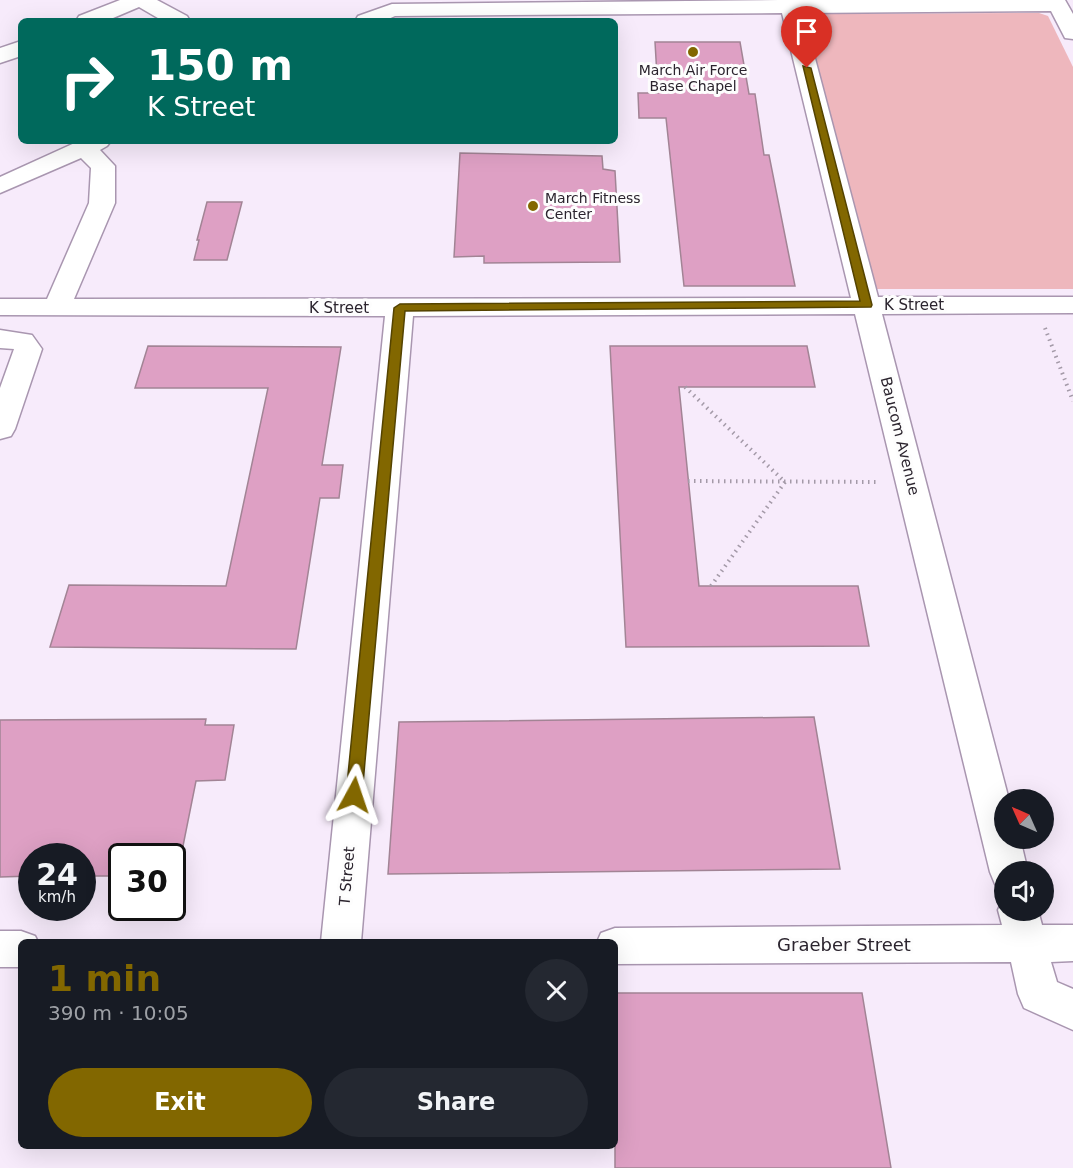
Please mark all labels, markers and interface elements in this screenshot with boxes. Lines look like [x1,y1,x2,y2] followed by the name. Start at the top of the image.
[781,6,832,68] pin
[790,15,823,48] icon: arrive
[147,41,293,90] text: 150 m
[48,42,126,120] icon: right
[686,45,700,59] marker: March Air Force Base Chapel
[639,62,747,94] place label: March Air Force Base Chapel
[147,91,255,122] text: K Street
[545,190,641,222] place label: March Fitness Center
[526,199,540,213] marker: March Fitness Center
[884,296,944,314] street label: K Street
[309,299,369,317] street label: K Street
[877,375,923,497] street label: Baucom Avenue
[322,763,386,827] position arrow
[994,789,1054,849] north arrow
[994,789,1054,921] map controls
[108,843,186,921] speed limit sign: 30
[335,845,359,907] street label: T Street
[36,857,78,892] text: 24
[994,861,1054,921] button: sound
[38,888,76,906] text: km/h
[777,934,911,955] street label: Graeber Street
[48,958,161,999] text: 1 min
[525,959,588,1022] button: close
[48,1001,189,1025] text: 390 m · 10:05
[48,1068,312,1137] button: Exit
[324,1068,588,1137] button: Share

